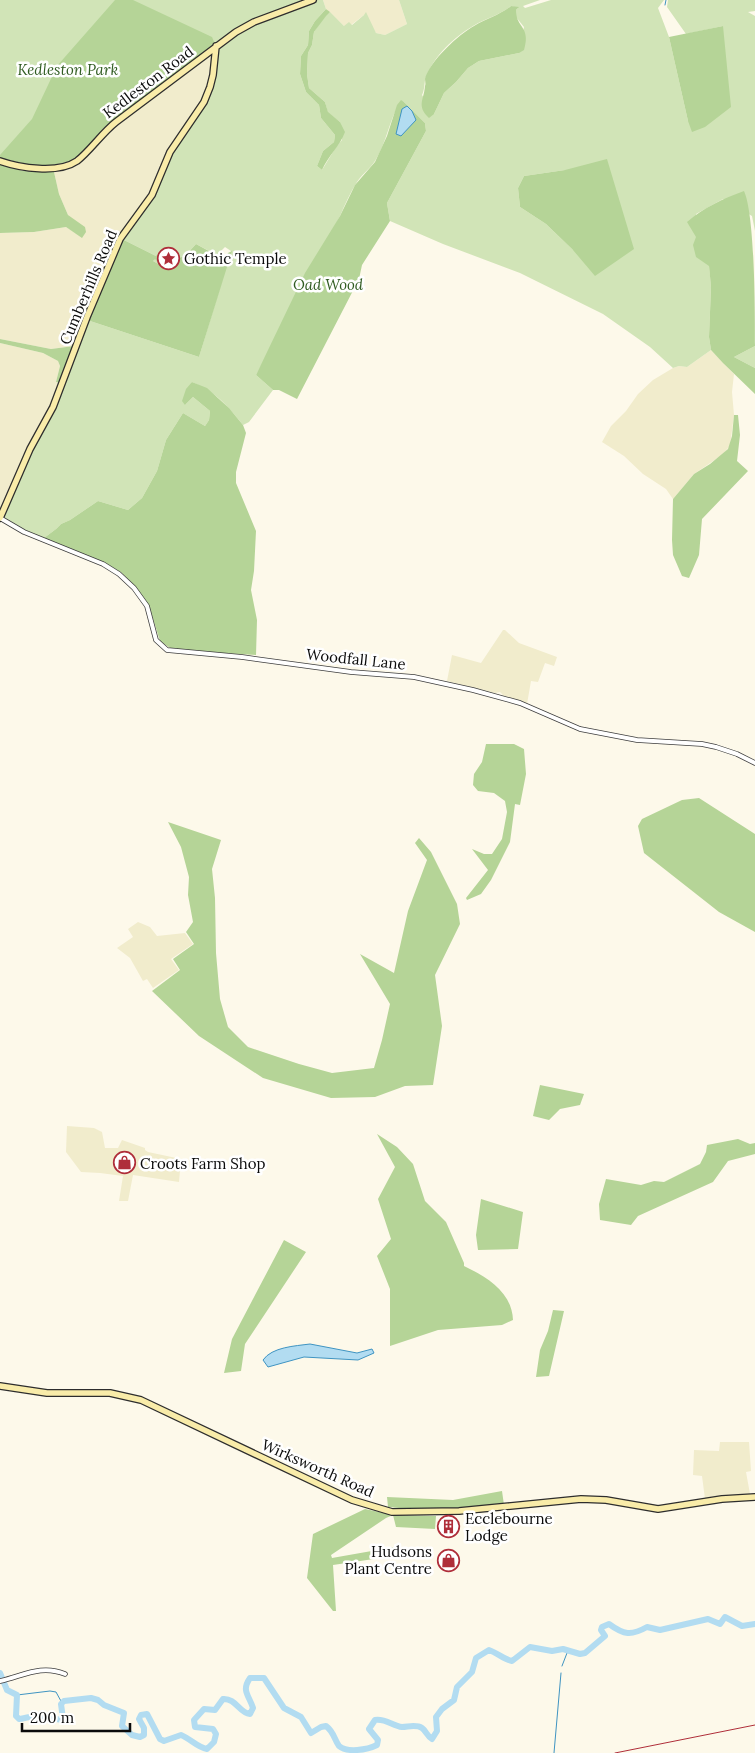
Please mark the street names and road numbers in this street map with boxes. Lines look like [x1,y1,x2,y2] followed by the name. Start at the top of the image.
[99,42,197,122] street label: Kedleston Road
[55,227,121,347] street label: Cumberhills Road
[305,644,407,674] street label: Woodfall Lane
[259,1435,377,1501] street label: Wirksworth Road

